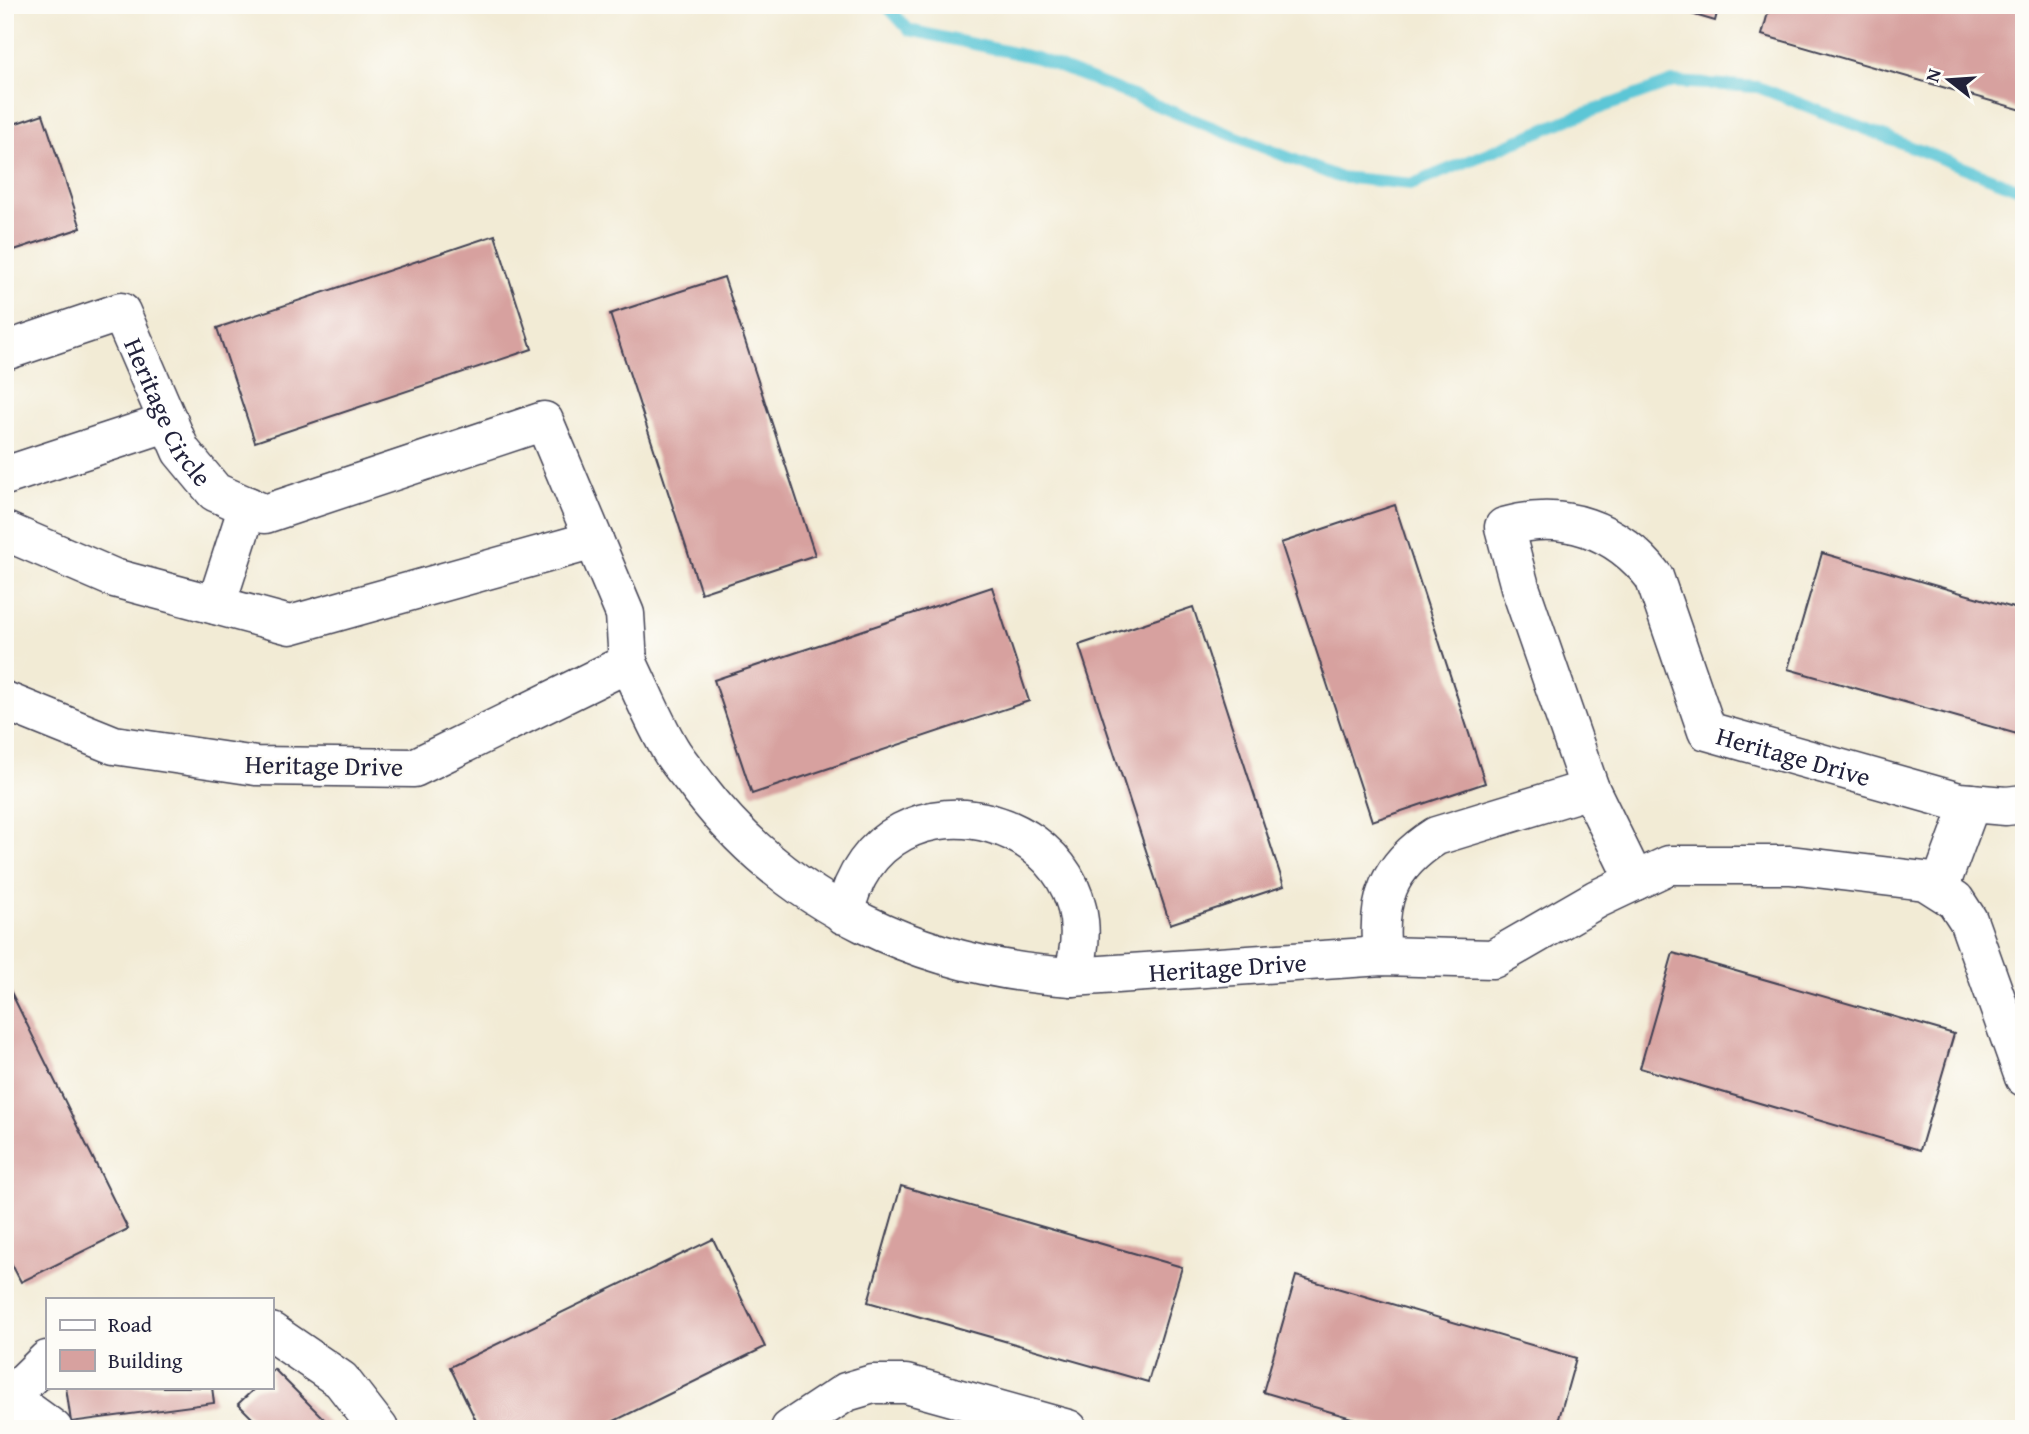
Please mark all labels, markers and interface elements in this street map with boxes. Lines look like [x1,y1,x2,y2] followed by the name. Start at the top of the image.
[1913,46,1983,116] north arrow
[1917,65,1948,85] text: N
[115,331,222,495] street label: Heritage Circle
[1712,715,1875,796] street label: Heritage Drive
[245,744,403,786] street label: Heritage Drive
[1147,942,1308,991] street label: Heritage Drive
[46,1298,273,1388] legend
[108,1309,153,1340] text: Road
[108,1345,183,1376] text: Building

